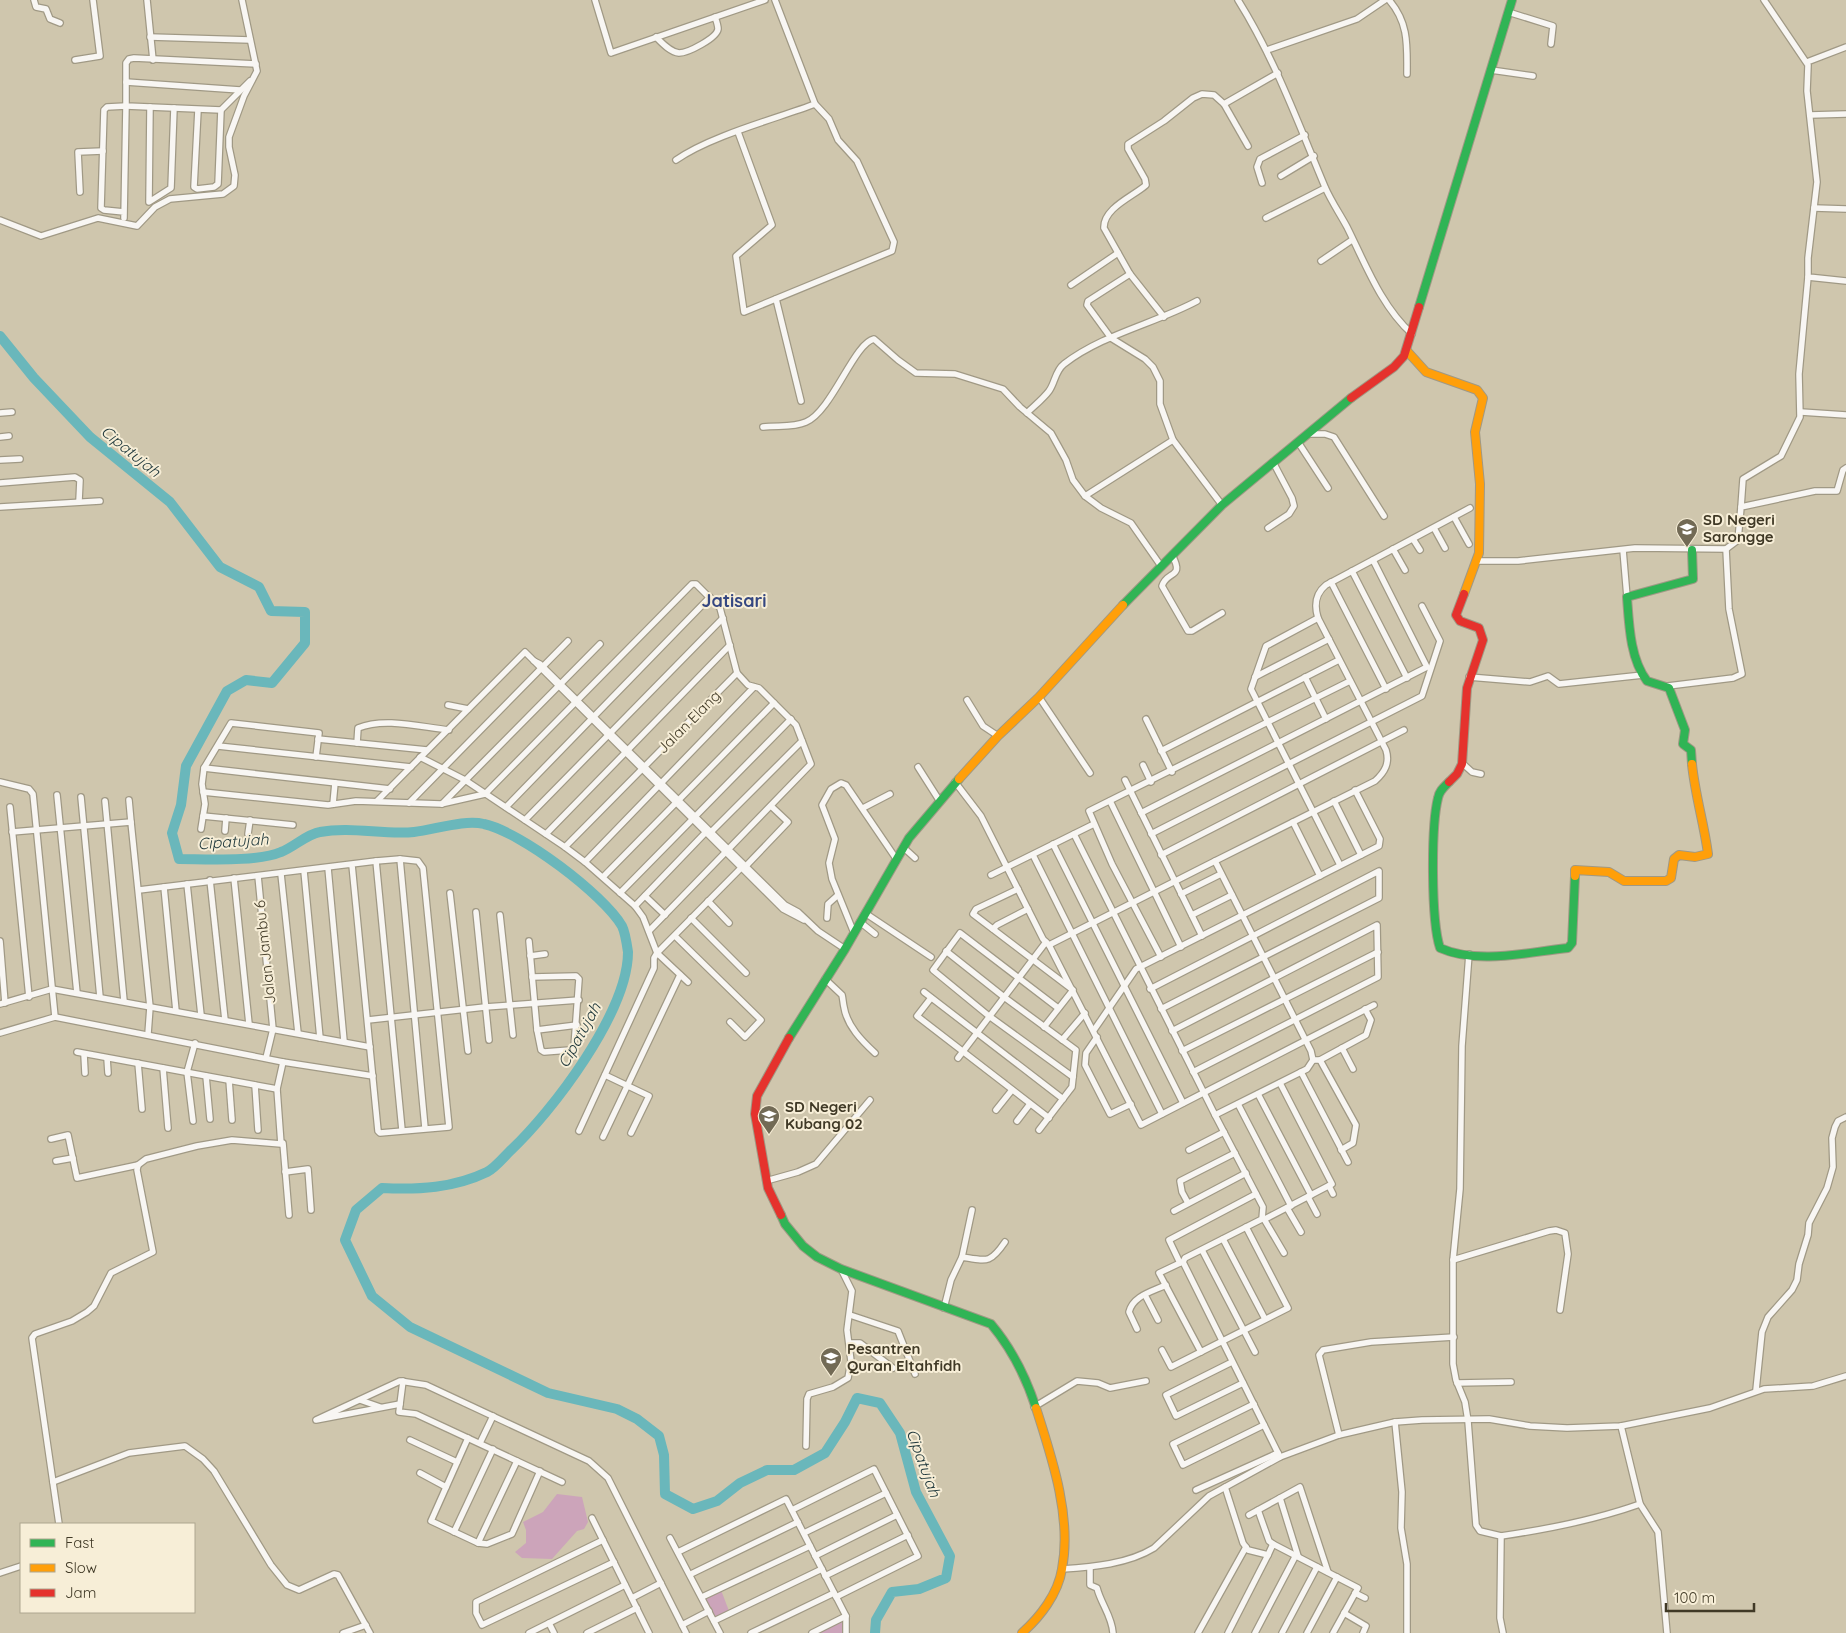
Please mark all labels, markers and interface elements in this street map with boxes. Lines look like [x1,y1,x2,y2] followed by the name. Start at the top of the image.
[97,421,166,482] water label: Cipatujah
[1703,510,1775,546] place label: SD Negeri Sarongge
[1675,517,1699,548] school or university icon: SD Negeri Sarongge
[701,589,767,612] district label: Jatisari
[653,686,724,757] street label: Jalan Elang
[197,828,270,853] water label: Cipatujah
[250,899,279,1005] street label: Jalan Jambu 6
[553,998,605,1071] water label: Cipatujah
[785,1097,863,1133] place label: SD Negeri Kubang 02
[757,1104,781,1135] school or university icon: SD Negeri Kubang 02
[847,1339,961,1375] place label: Pesantren Quran Eltahfidh
[819,1346,843,1377] school or university icon: Pesantren Quran Eltahfidh
[902,1426,946,1501] water label: Cipatujah
[20,1523,195,1613] legend
[65,1533,94,1552] text: Fast
[65,1558,97,1577] text: Slow
[1666,1580,1754,1612] scale bar
[65,1583,96,1602] text: Jam
[1674,1588,1715,1607] text: 100 m

